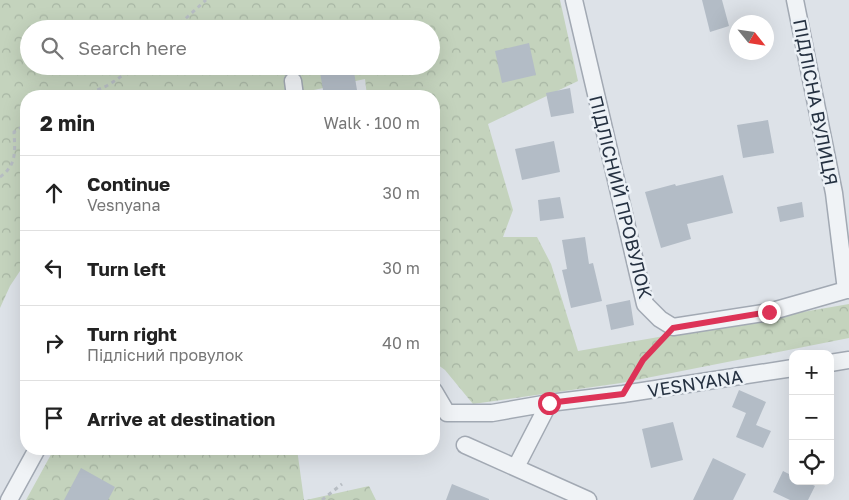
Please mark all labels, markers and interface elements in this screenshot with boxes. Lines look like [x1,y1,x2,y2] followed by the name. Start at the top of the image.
[729,15,774,60] north arrow
[789,17,843,187] street label: ПІДЛІСНА ВУЛИЦЯ
[20,20,440,75] search box
[38,34,66,62] icon: search
[78,36,187,59] text: Search here
[585,93,657,301] street label: ПІДЛІСНИЙ ПРОВУЛОК
[40,110,95,136] text: 2 min
[324,113,420,133] text: Walk · 100 m
[87,172,170,195] text: Continue
[40,179,68,207] icon: ahead
[383,183,420,203] text: 30 m
[87,195,160,215] text: Vesnyana
[40,254,68,282] icon: left
[87,257,166,280] text: Turn left
[383,258,420,278] text: 30 m
[758,301,781,324] route end
[87,322,177,345] text: Turn right
[40,329,68,357] icon: right
[382,333,420,353] text: 40 m
[87,345,244,365] text: Підлісний провулок
[789,350,834,485] map controls
[789,350,834,395] button: +
[646,365,744,401] street label: VESNYANA
[538,392,561,415] route start
[789,395,834,440] button: −
[40,404,68,432] icon: arrive
[87,407,275,430] text: Arrive at destination
[789,440,834,485] button: locate

